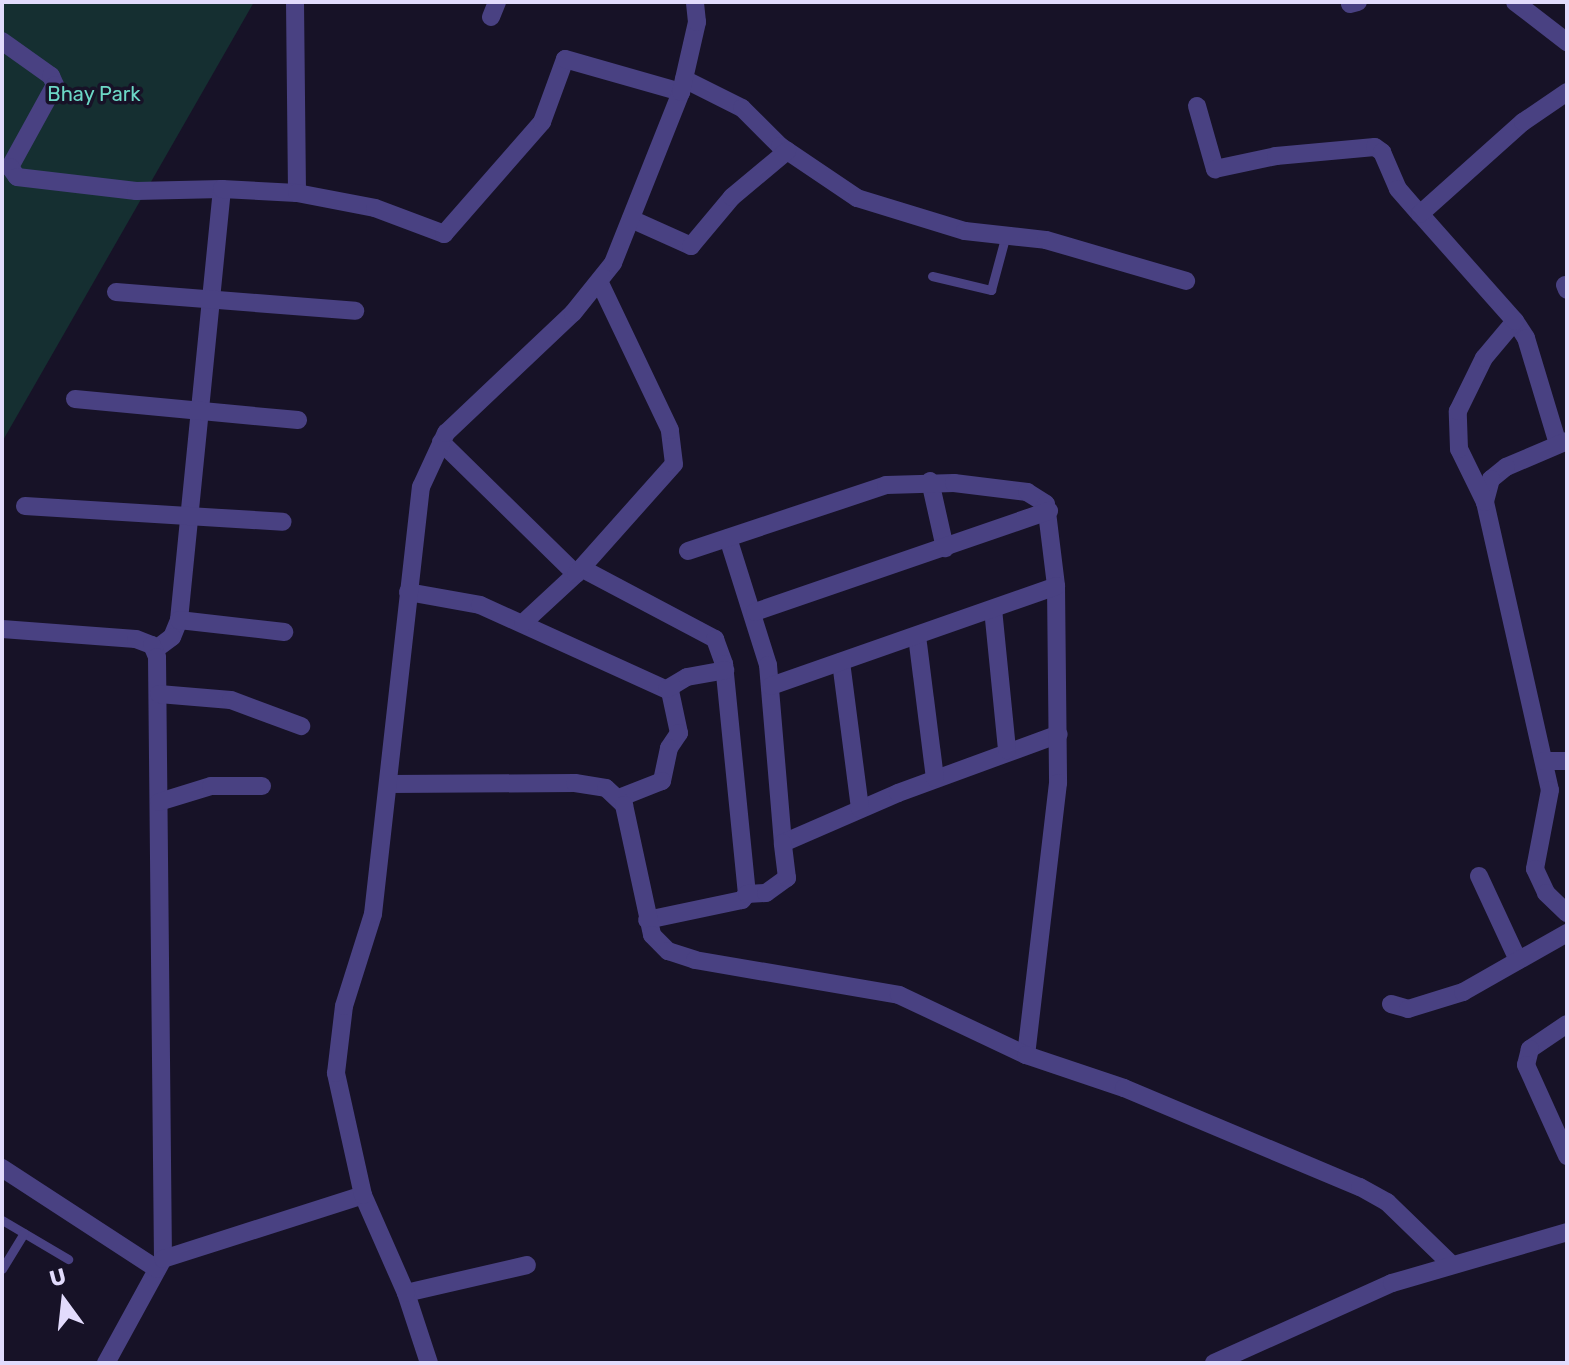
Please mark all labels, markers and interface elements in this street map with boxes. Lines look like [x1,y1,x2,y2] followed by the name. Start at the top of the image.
[47,82,141,106] park label: Bhay Park
[24,1261,104,1341] north arrow
[46,1262,69,1292] text: U

